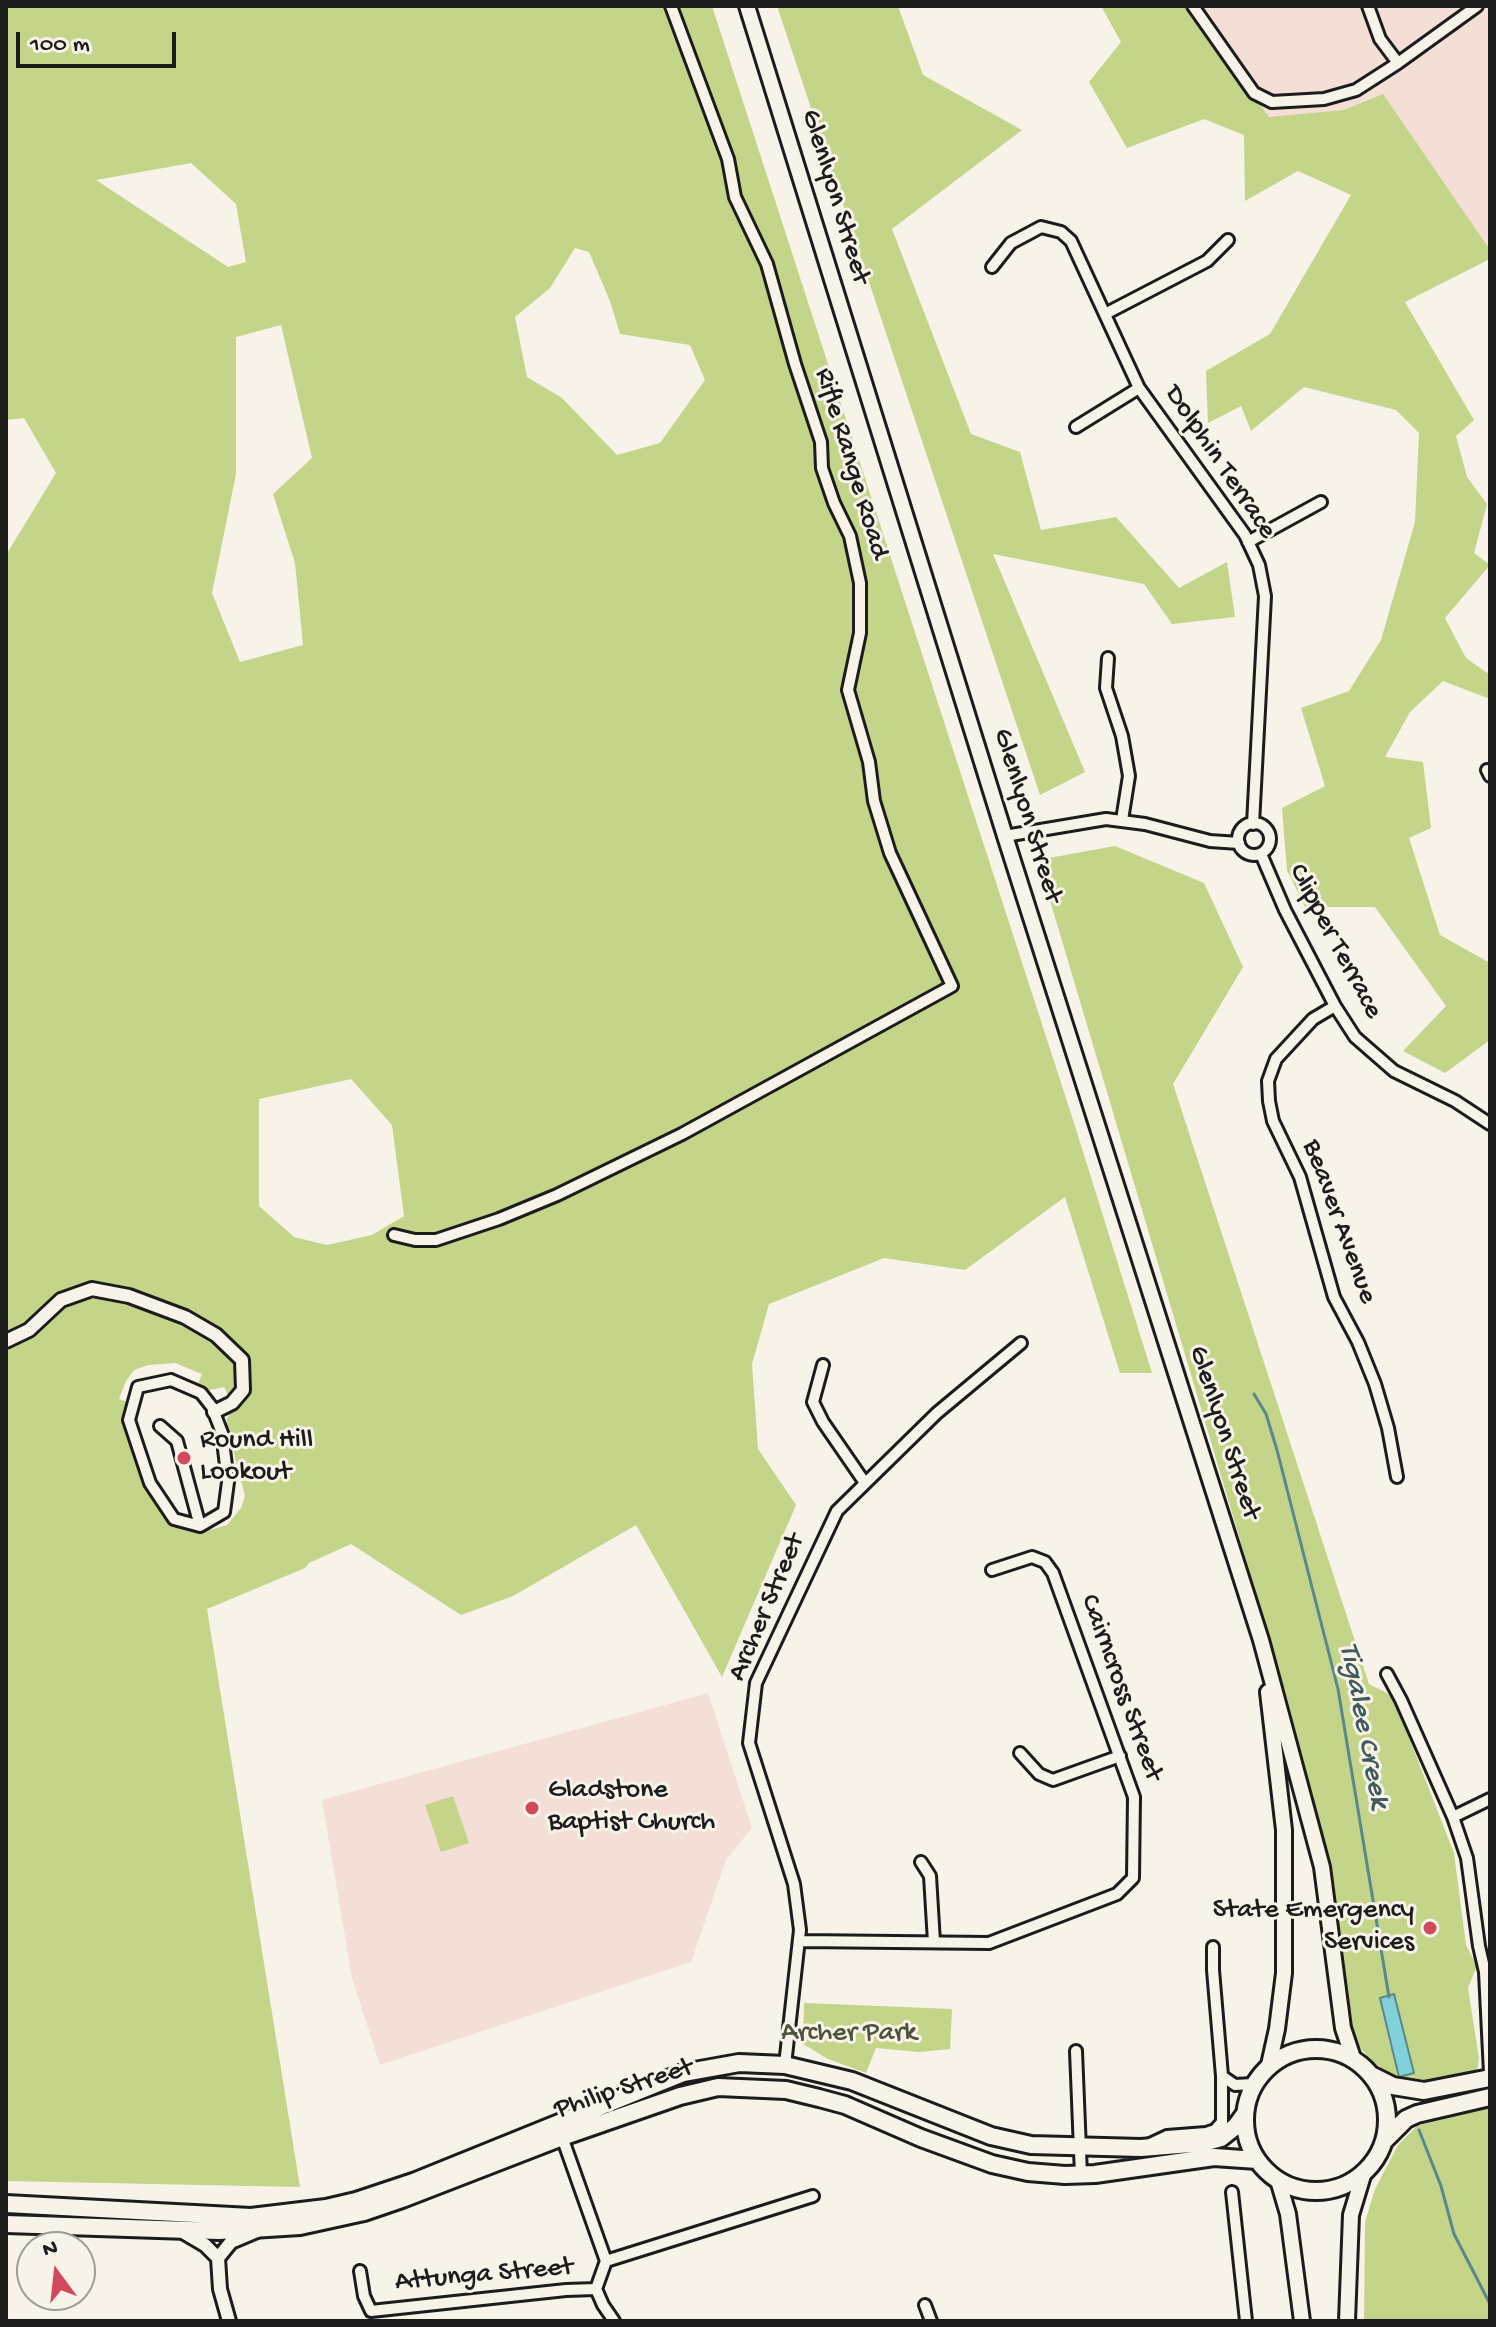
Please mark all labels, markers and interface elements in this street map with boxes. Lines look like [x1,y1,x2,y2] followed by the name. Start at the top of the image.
[20,16,180,66] scale bar
[30,31,90,60] text: 100 m
[792,106,876,288] street label: Glenlyon Street
[805,364,895,564] street label: Rifle Range Road
[1155,380,1283,546] street label: Dolphin Terrace
[984,725,1068,907] street label: Glenlyon Street
[1279,859,1389,1025] street label: Clipper Terrace
[1293,1136,1383,1308] street label: Beaver Avenue
[1179,1342,1267,1524] street label: Glenlyon Street
[200,1425,313,1491] place label: Round Hill Lookout
[175,1449,193,1467] marker: Round Hill Lookout
[722,1529,814,1687] street label: Archer Street
[1071,1590,1169,1786] street label: Cairncross Street
[1328,1640,1396,1812] water label: Tigalee Creek
[548,1775,715,1841] place label: Gladstone Baptist Church
[523,1799,541,1817] marker: Gladstone Baptist Church
[1213,1895,1414,1961] place label: State Emergency Services
[1421,1919,1439,1937] marker: State Emergency Services
[781,2018,917,2052] park label: Archer Park
[550,2052,698,2128] street label: Philip Street
[16,2231,96,2311] north arrow
[40,2235,61,2264] text: N
[394,2251,574,2301] street label: Attunga Street

